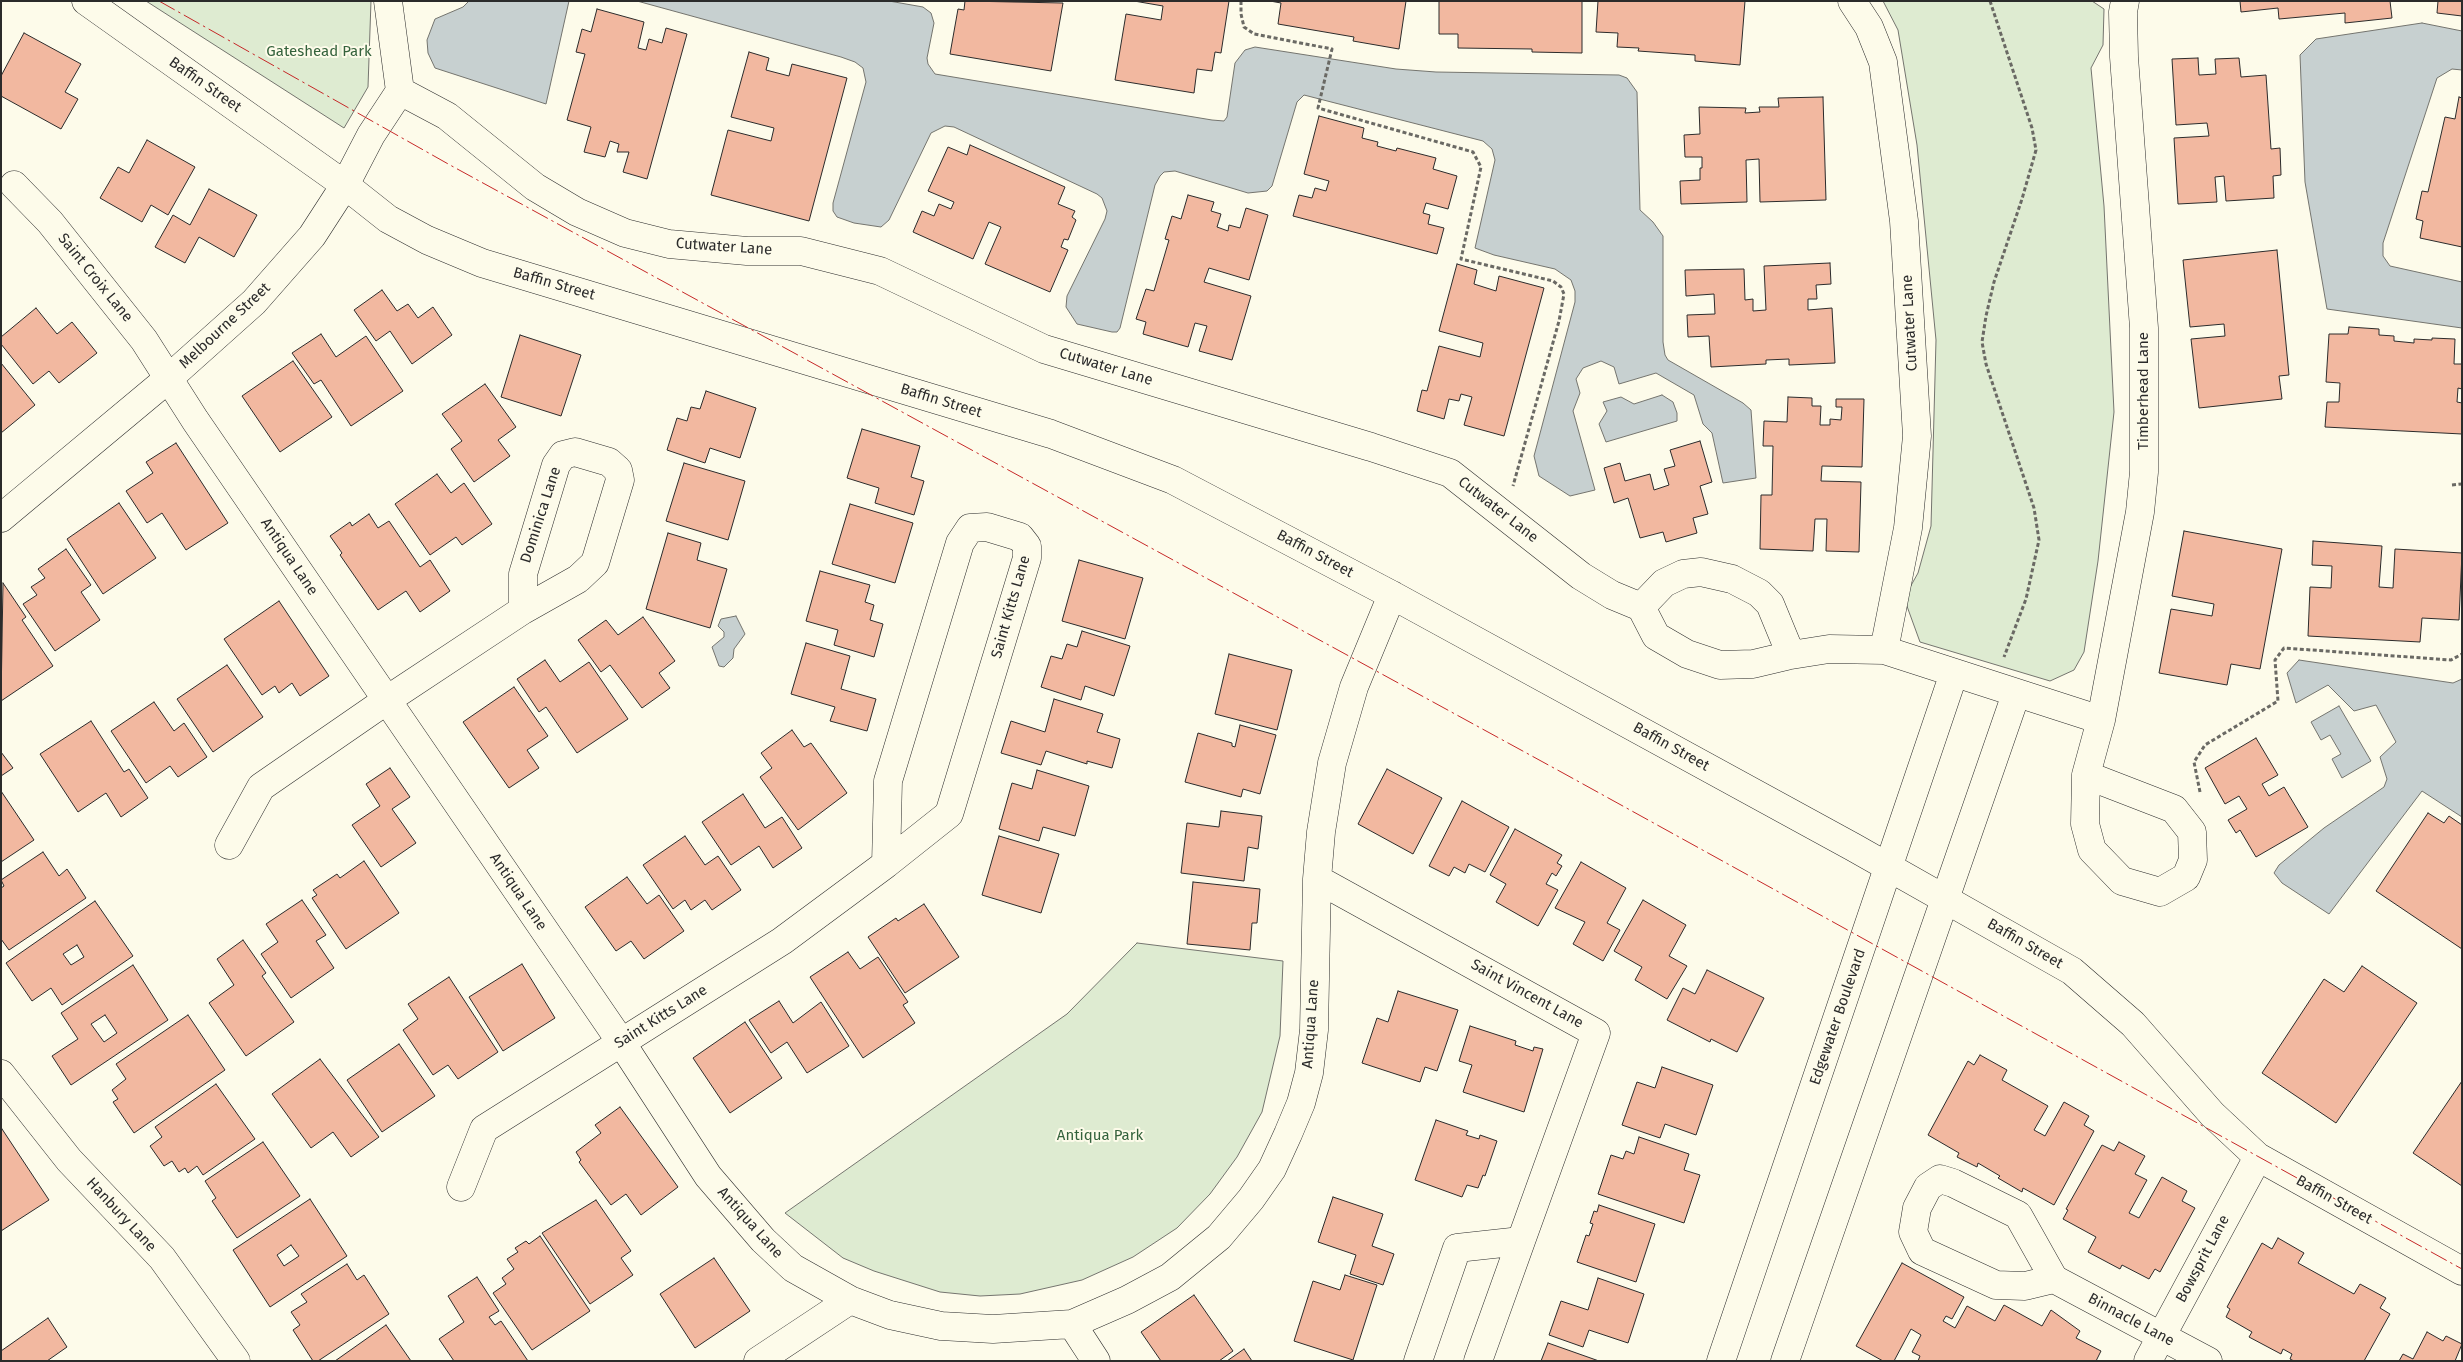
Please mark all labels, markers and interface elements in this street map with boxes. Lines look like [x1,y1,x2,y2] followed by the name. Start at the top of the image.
[266,43,372,61] park label: Gateshead Park
[165,53,245,117] street label: Baffin Street
[54,230,136,326] street label: Saint Croix Lane
[675,235,773,259] street label: Cutwater Lane
[511,264,597,304] street label: Baffin Street
[1898,274,1922,372] street label: Cutwater Lane
[176,279,274,373] street label: Melbourne Street
[2135,332,2153,450] street label: Timberhead Lane
[1057,344,1155,390] street label: Cutwater Lane
[898,380,984,422] street label: Baffin Street
[517,465,565,565] street label: Dominica Lane
[1454,473,1542,547] street label: Cutwater Lane
[257,515,321,599] street label: Antiqua Lane
[1274,526,1356,582] street label: Baffin Street
[988,554,1034,660] street label: Saint Kitts Lane
[1630,719,1712,775] street label: Baffin Street
[486,850,550,934] street label: Antiqua Lane
[1984,915,2066,973] street label: Baffin Street
[1806,946,1870,1088] street label: Edgewater Boulevard
[1468,956,1586,1032] street label: Saint Vincent Lane
[1299,979,1323,1069] street label: Antiqua Lane
[611,981,711,1053] street label: Saint Kitts Lane
[1057,1127,1143,1145] park label: Antiqua Park
[2293,1172,2375,1228] street label: Baffin Street
[82,1174,160,1256] street label: Hanbury Lane
[713,1184,787,1262] street label: Antiqua Lane
[2172,1212,2234,1306] street label: Bowsprit Lane
[2085,1290,2177,1350] street label: Binnacle Lane

